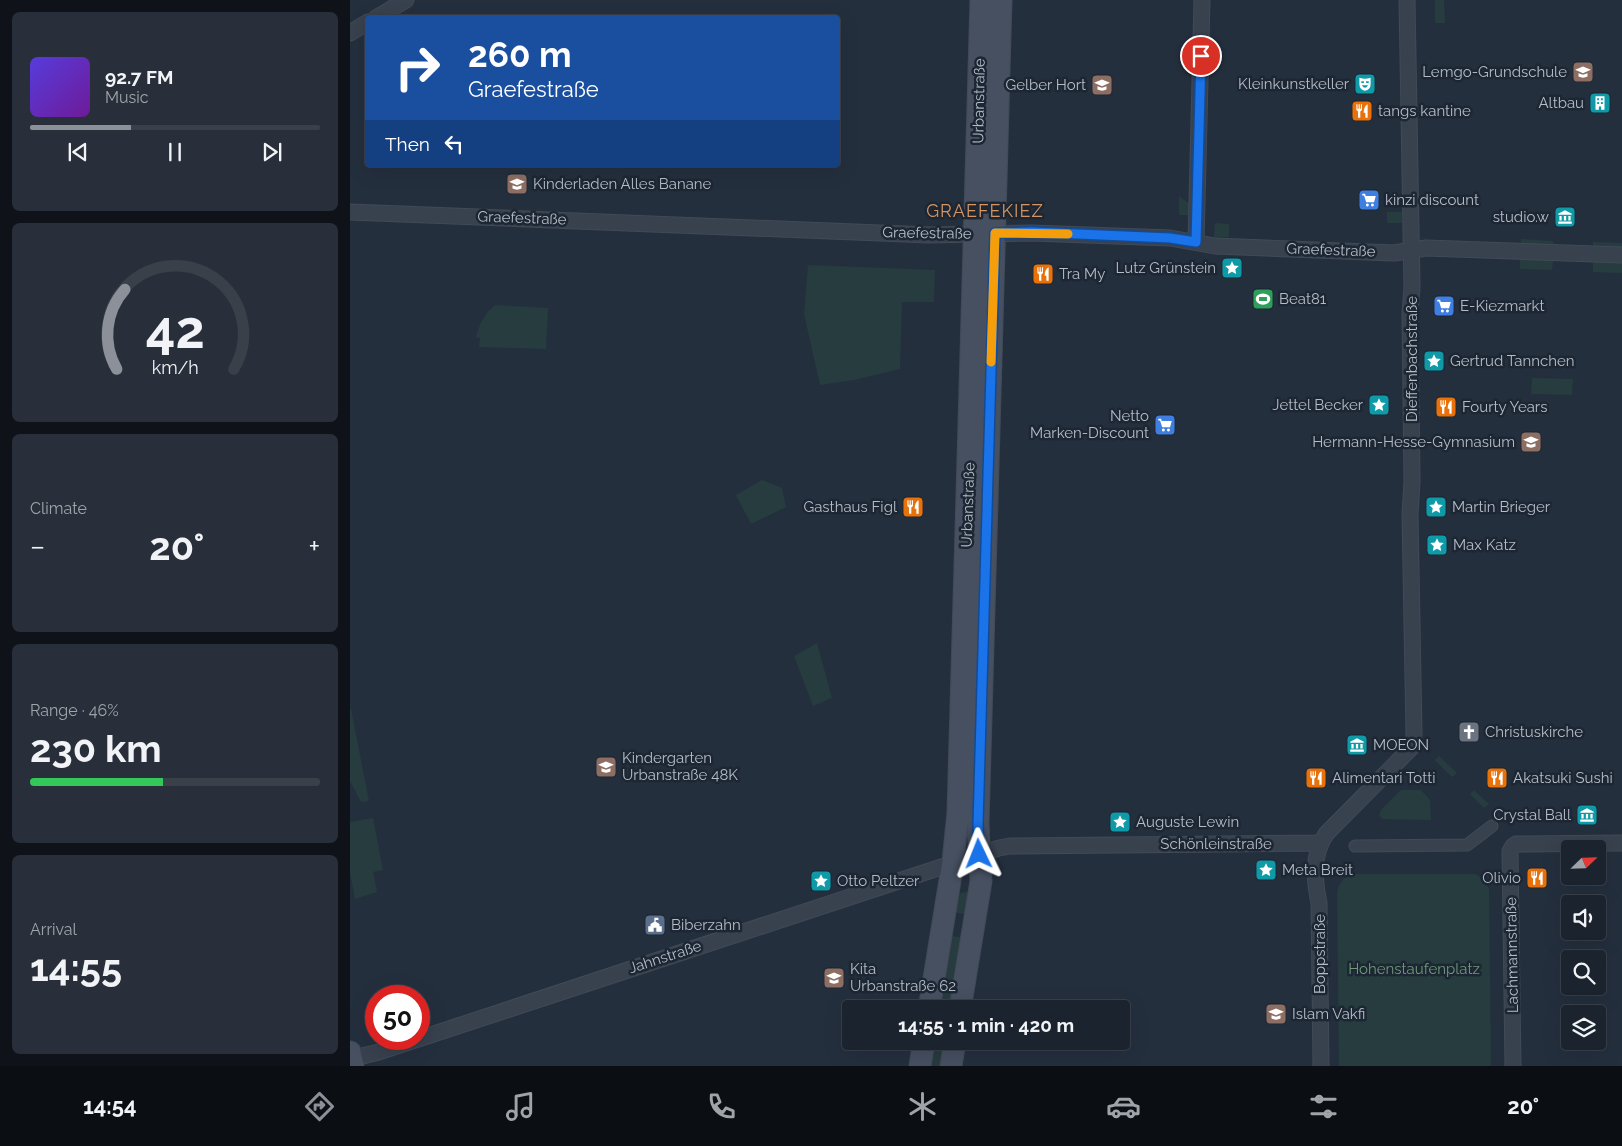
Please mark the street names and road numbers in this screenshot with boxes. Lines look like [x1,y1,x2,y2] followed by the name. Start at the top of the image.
[969,58,989,144] street label: Urbanstraße
[477,207,567,229] street label: Graefestraße
[882,223,972,243] street label: Graefestraße
[1286,239,1376,261] street label: Graefestraße
[1403,296,1421,422] street label: Dieffenbachstraße
[958,462,978,548] street label: Urbanstraße
[1160,835,1272,853] street label: Schönleinstraße
[1502,897,1522,1013] street label: Lachmannstraße
[1311,914,1329,994] street label: Boppstraße
[626,937,704,977] street label: Jahnstraße

